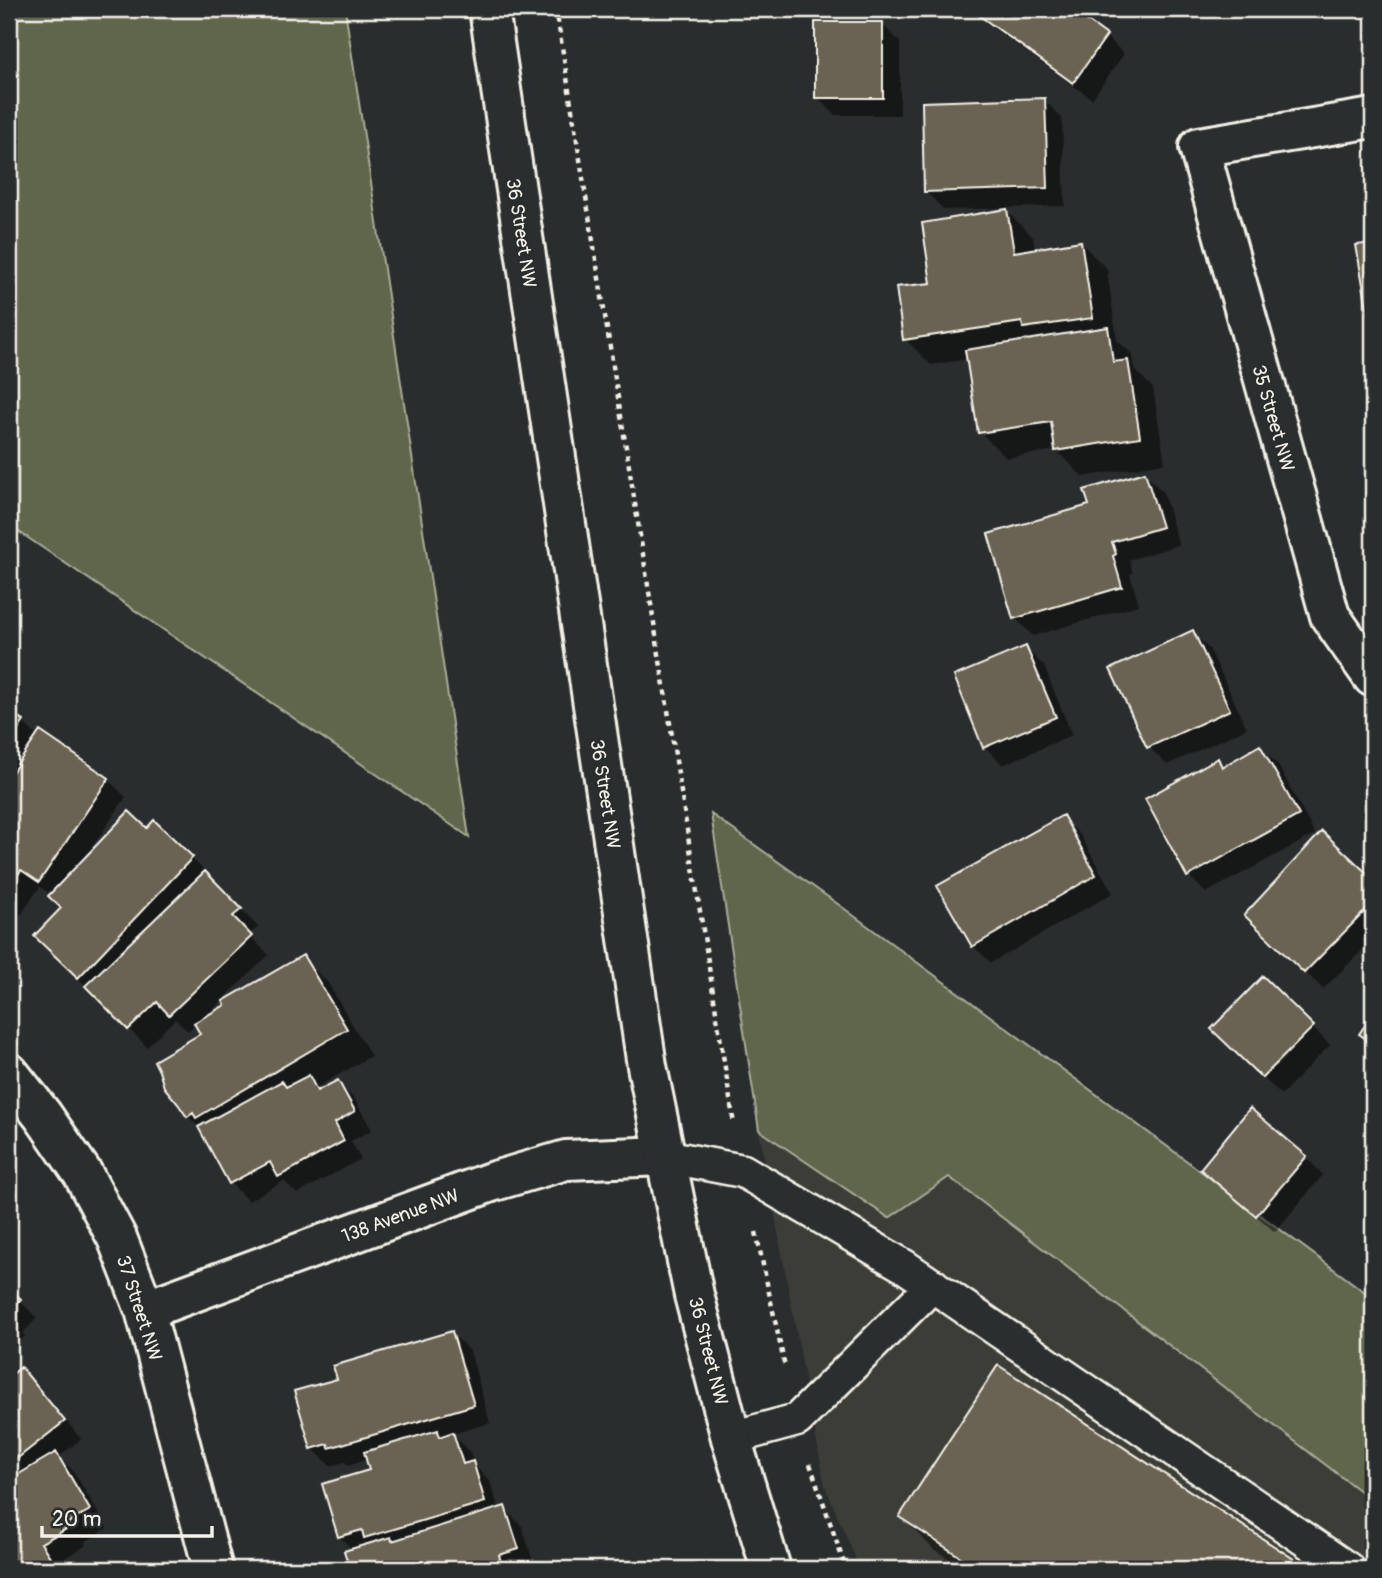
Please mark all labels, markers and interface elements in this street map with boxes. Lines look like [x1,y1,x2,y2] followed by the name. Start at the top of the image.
[501,177,542,290] street label: 36 Street NW
[1246,362,1300,474] street label: 35 Street NW
[585,738,626,851] street label: 36 Street NW
[338,1184,462,1248] street label: 138 Avenue NW
[111,1253,167,1364] street label: 37 Street NW
[683,1295,733,1408] street label: 36 Street NW
[42,1494,212,1538] scale bar
[52,1506,101,1533] text: 20 m

